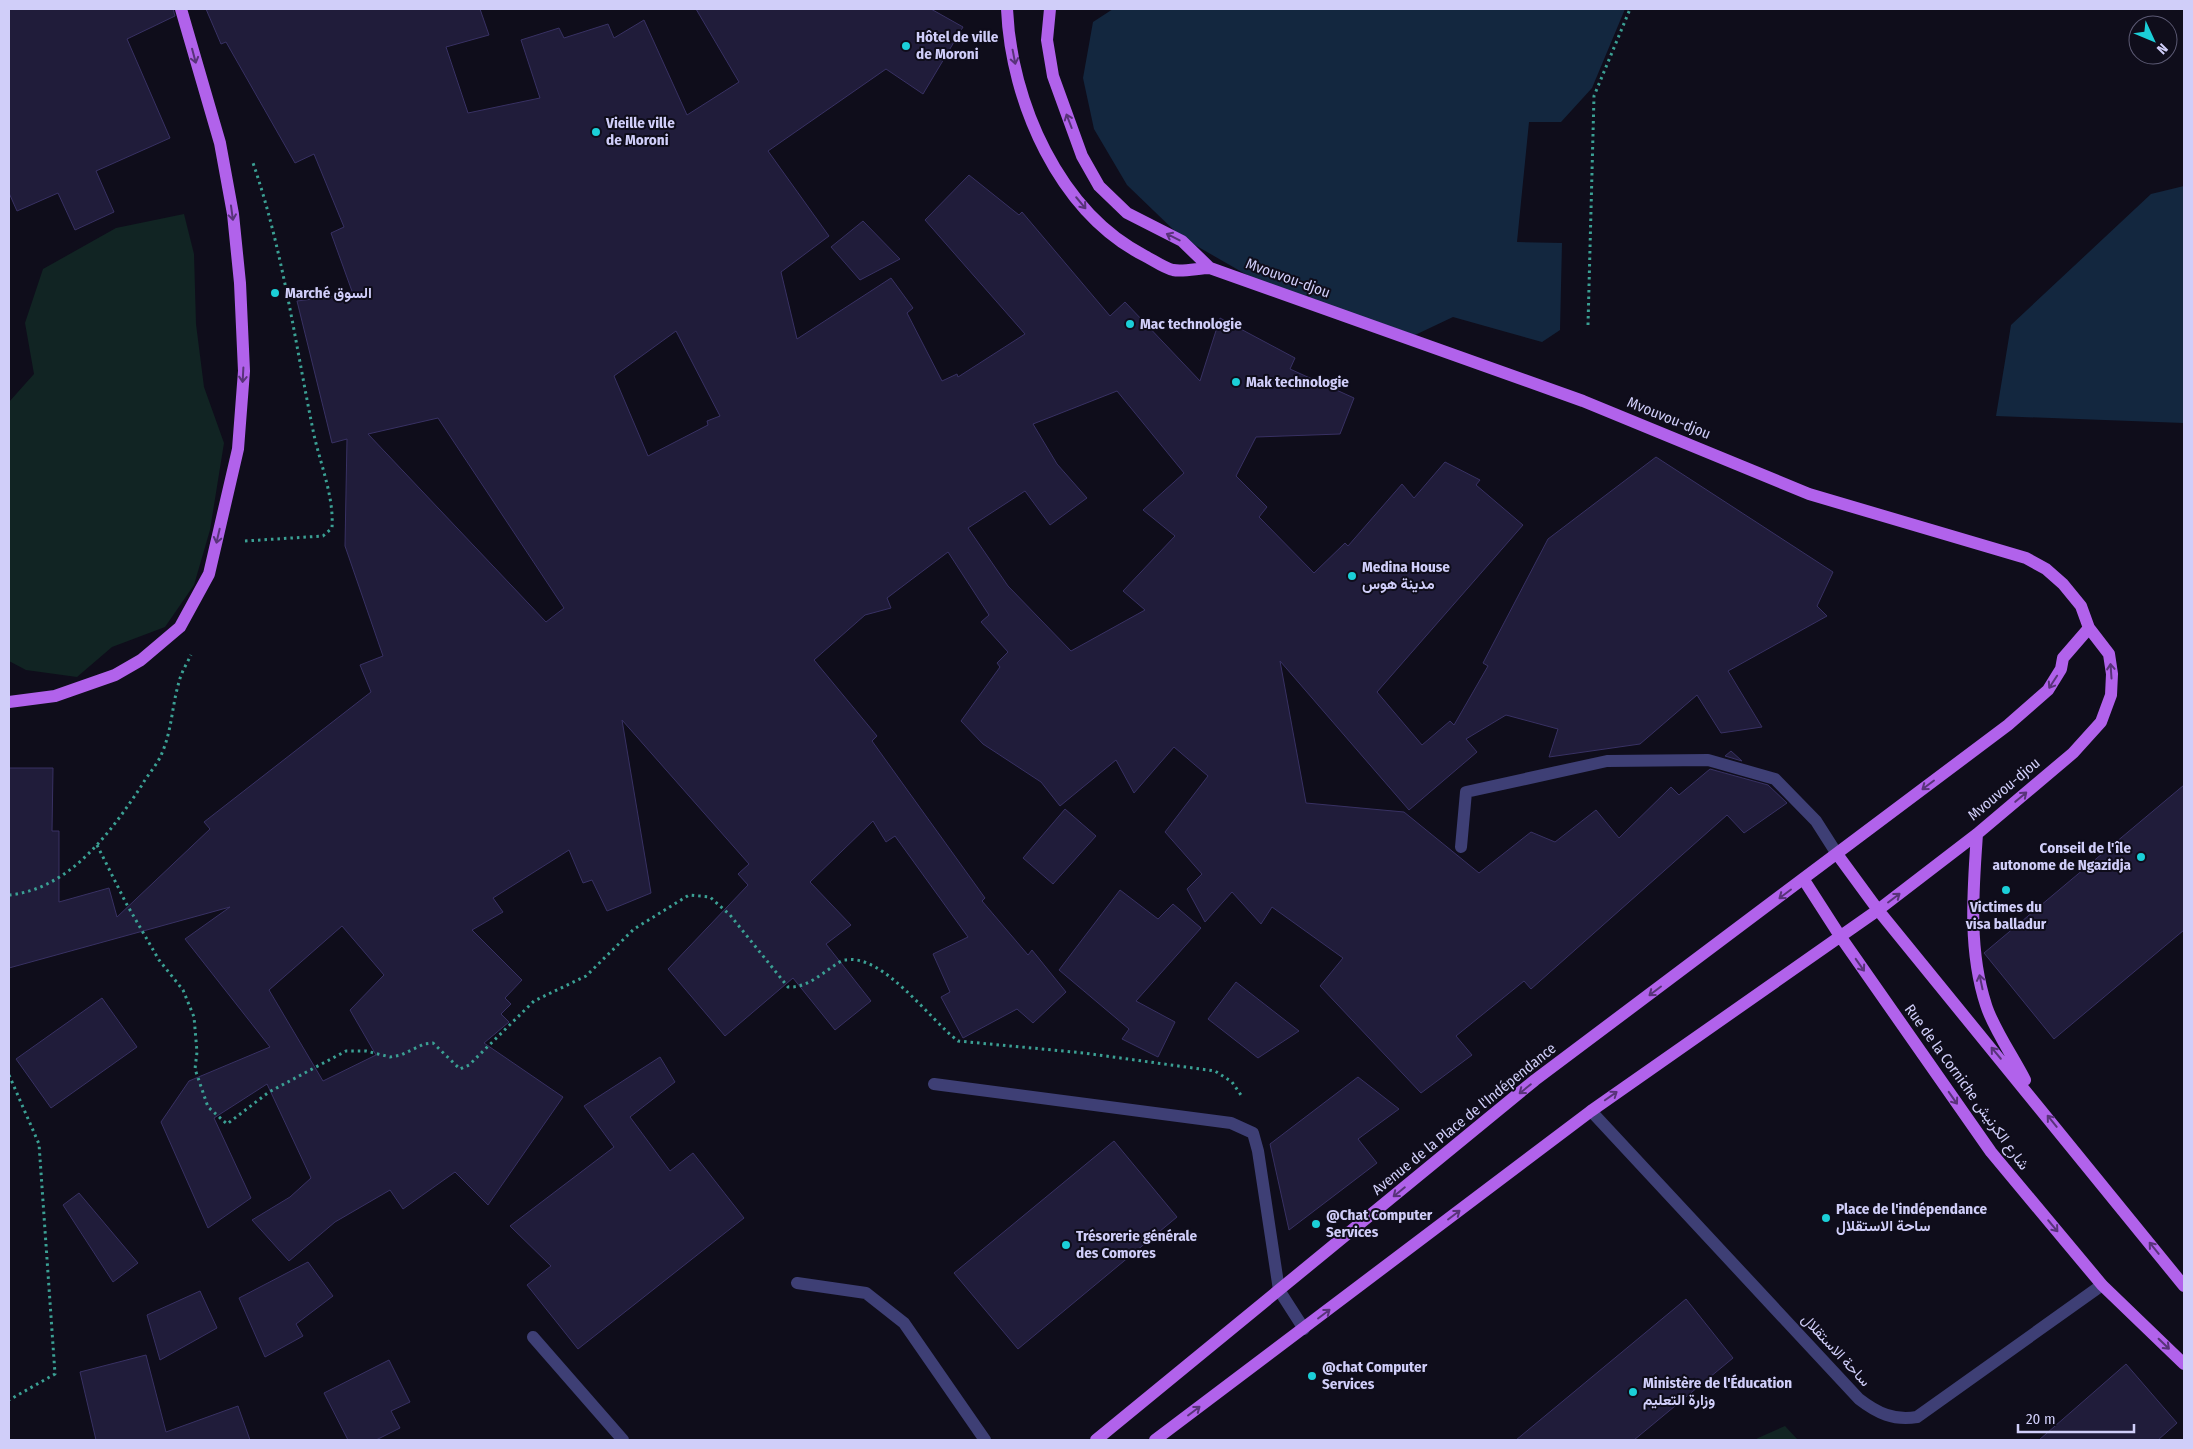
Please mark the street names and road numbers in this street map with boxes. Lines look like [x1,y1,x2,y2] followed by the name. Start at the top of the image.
[1243,254,1333,302] street label: Mvouvou-djou
[1625,393,1713,443] street label: Mvouvou-djou
[1964,754,2044,824] street label: Mvouvou-djou
[1899,1001,2033,1175] street label: Rue de la Corniche شارع الكرنيش
[1368,1039,1560,1199] street label: Avenue de la Place de l'Indépendance
[1798,1310,1874,1390] street label: ساحة الاستقلال

